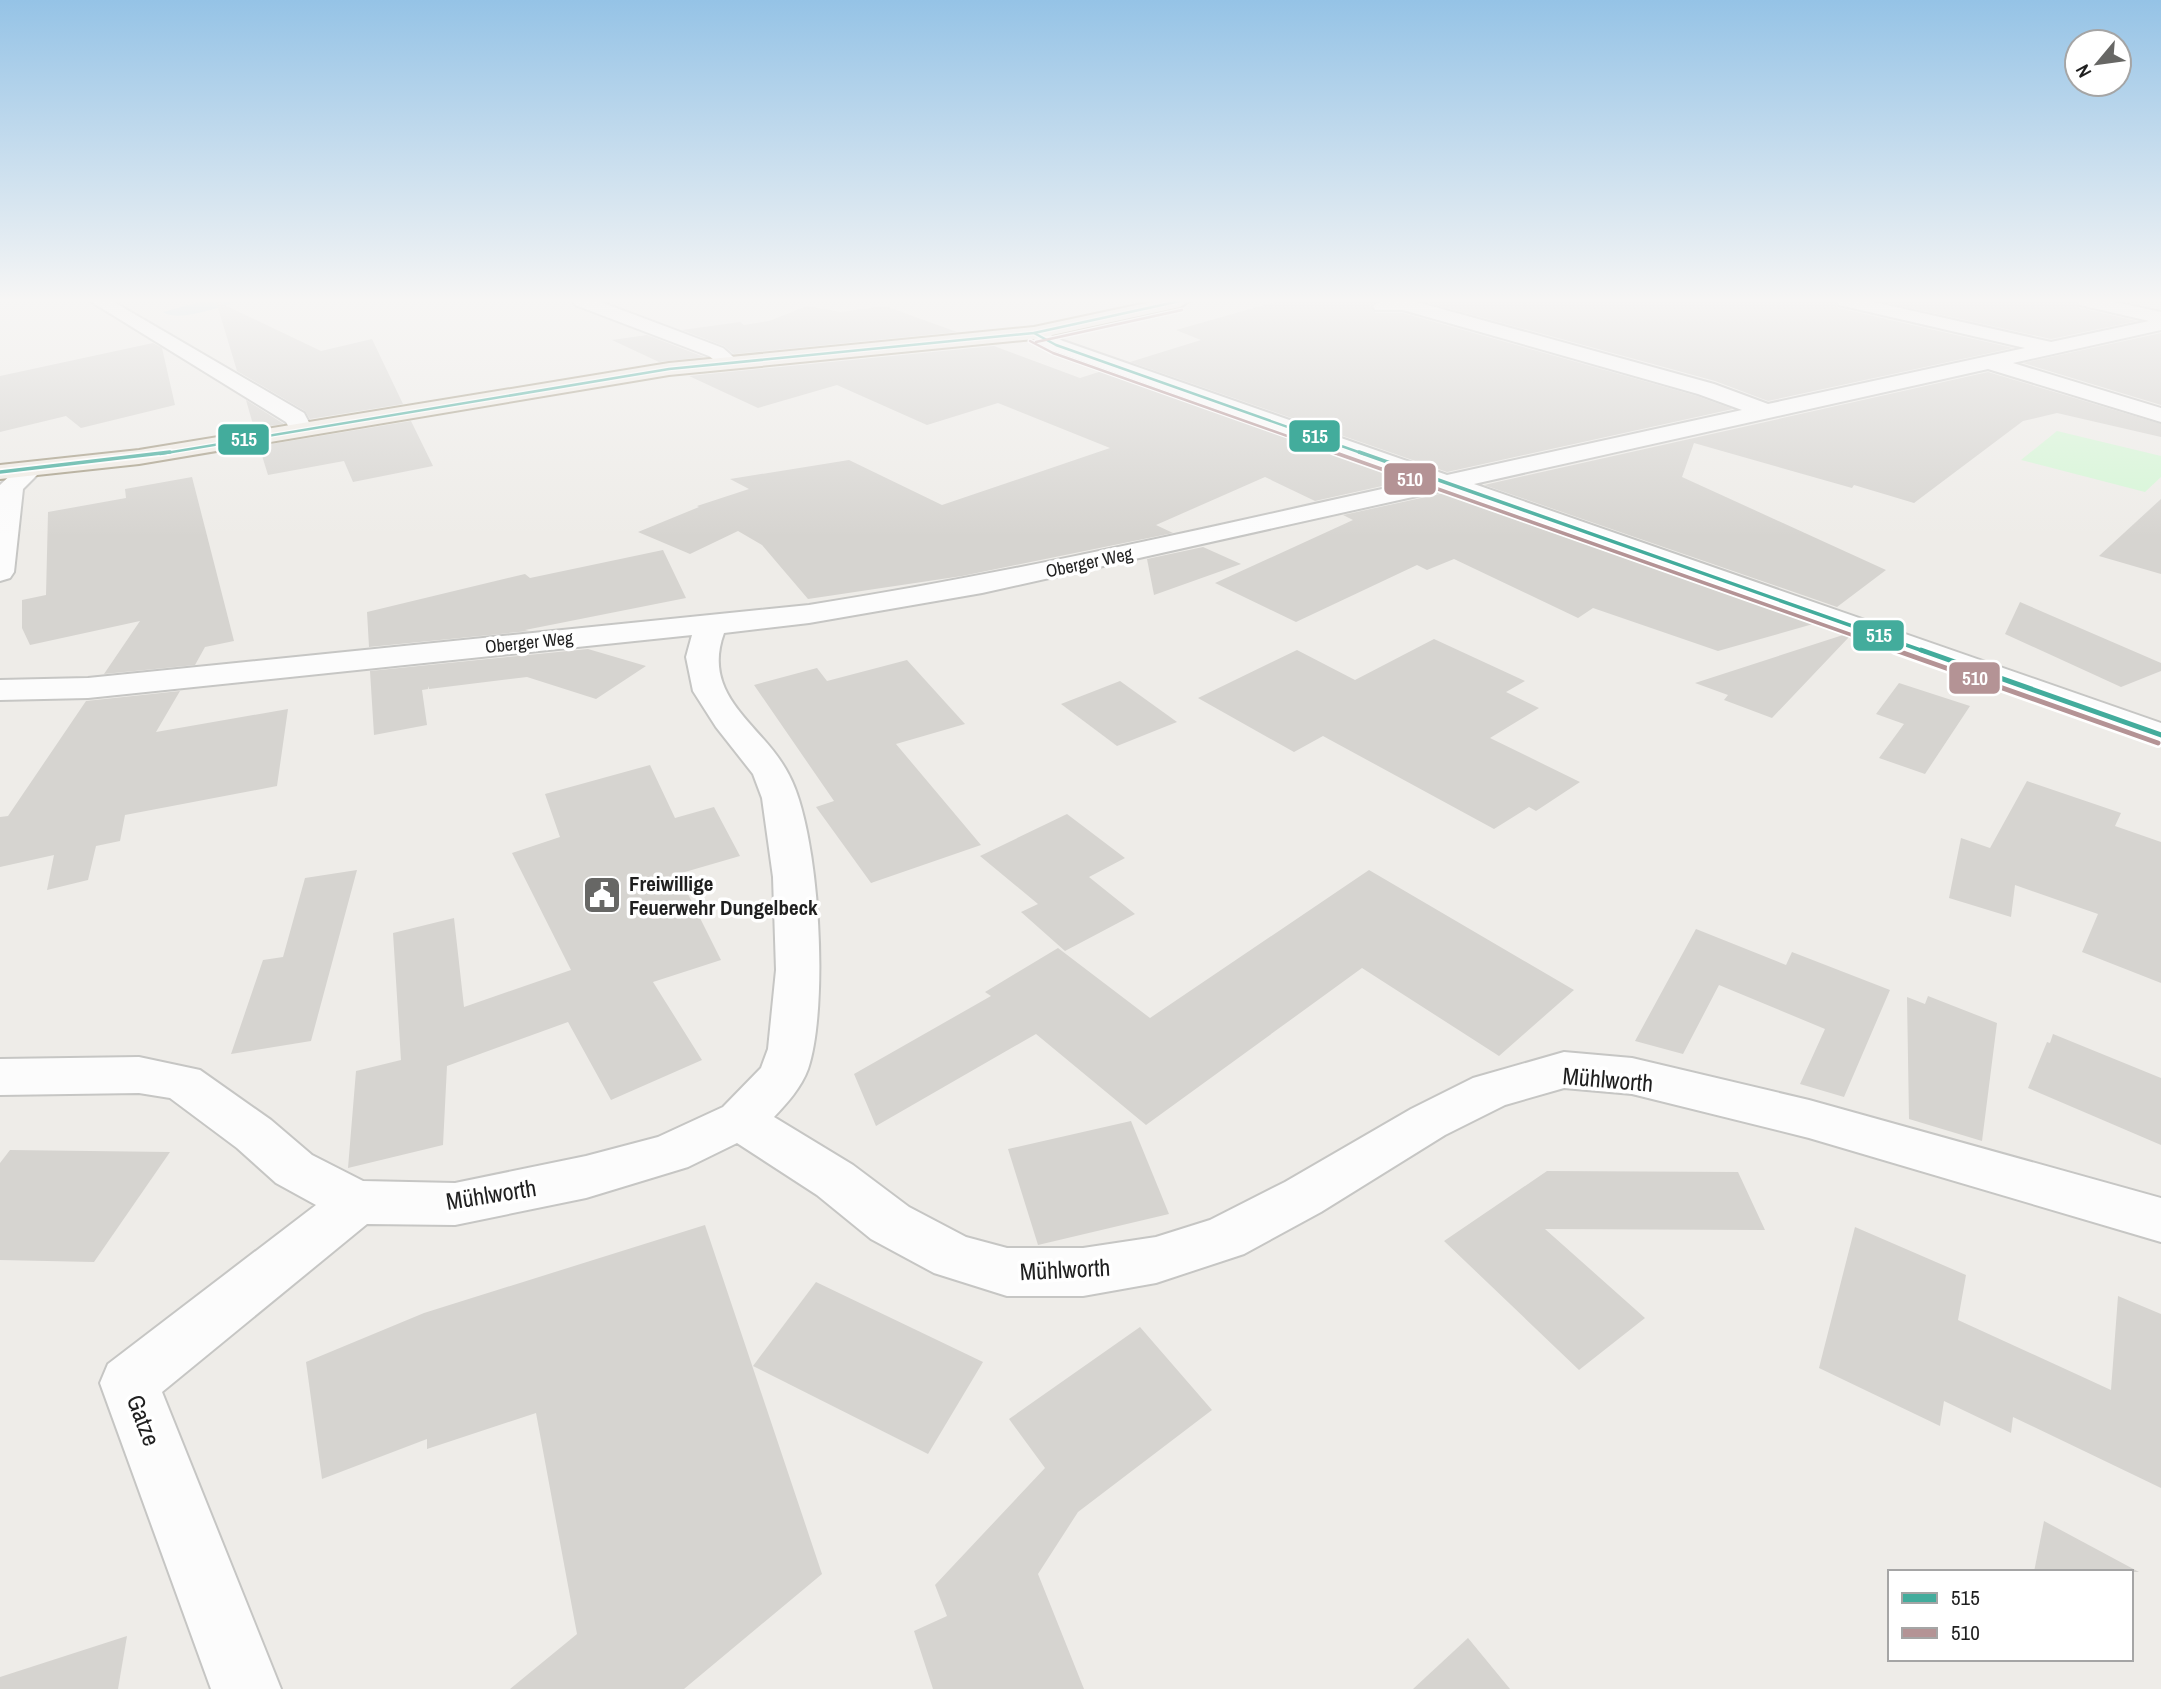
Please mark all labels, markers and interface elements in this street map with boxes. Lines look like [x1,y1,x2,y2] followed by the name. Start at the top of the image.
[2063,28,2133,98] north arrow
[2069,60,2097,82] text: N
[1288,419,1341,453] line badge: 515
[217,423,270,456] line badge: 515
[1302,423,1328,449] text: 515
[231,426,257,452] text: 515
[1383,462,1437,496] line badge: 510
[1397,466,1423,492] text: 510
[1043,540,1136,583] street label: Oberger Weg
[1852,619,1905,652] line badge: 515
[1866,622,1892,648] text: 515
[484,625,575,659] street label: Oberger Weg
[1948,661,2001,695] line badge: 510
[1962,665,1988,691] text: 510
[629,869,818,922] place label: Freiwillige Feuerwehr Dungelbeck
[581,874,623,916] public building icon: Freiwillige Feuerwehr Dungelbeck
[1561,1059,1655,1099] street label: Mühlworth
[444,1171,538,1217] street label: Mühlworth
[1019,1251,1111,1287] street label: Mühlworth
[120,1390,168,1450] street label: Gatze
[1888,1570,2133,1661] legend
[1951,1583,1980,1612] text: 515
[1951,1618,1980,1647] text: 510

